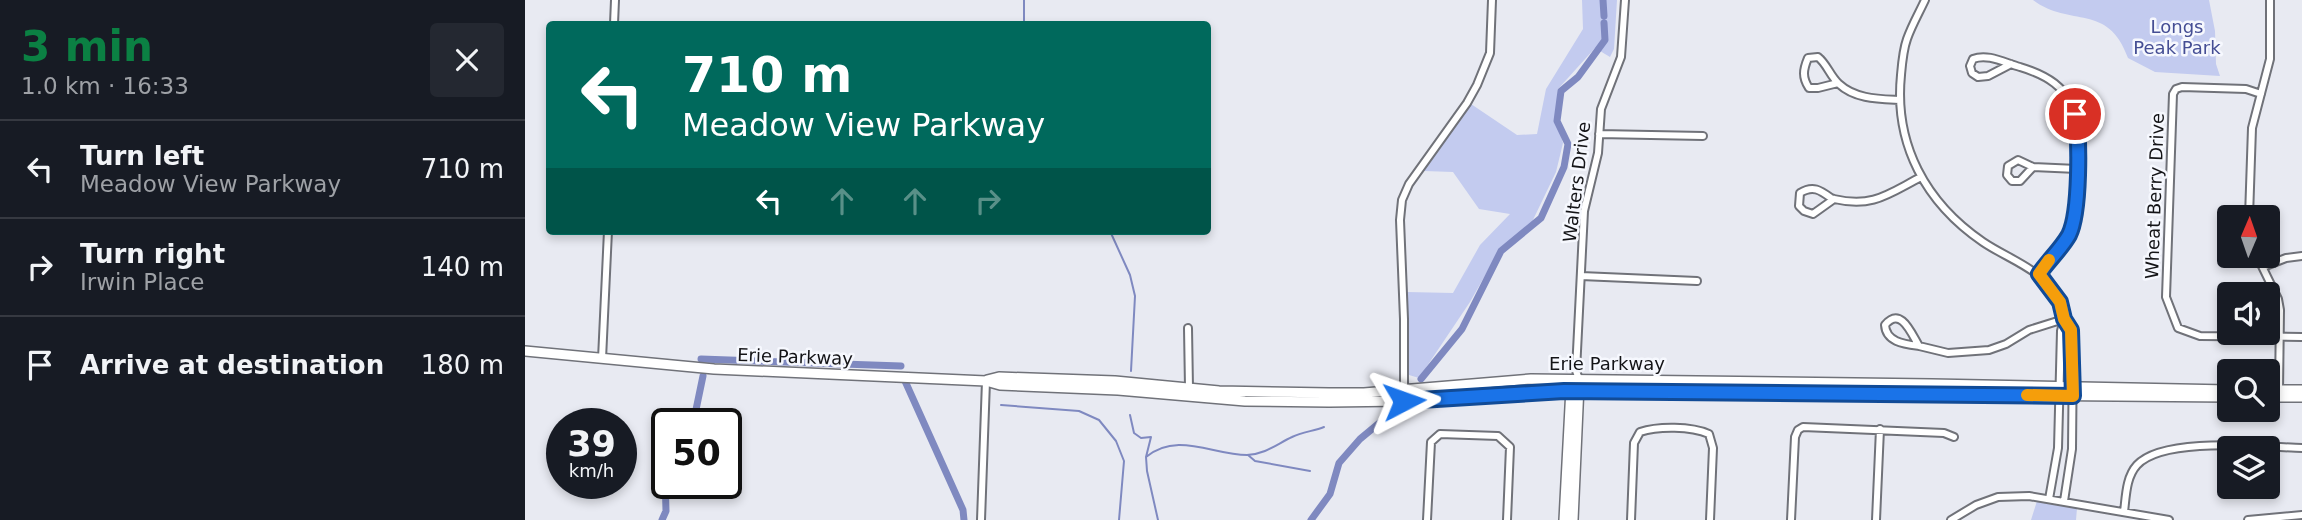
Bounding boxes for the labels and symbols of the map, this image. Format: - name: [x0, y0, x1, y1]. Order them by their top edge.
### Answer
- park label: Longs Peak Park: [2133, 16, 2221, 58]
- pin: [2045, 84, 2105, 144]
- street label: Wheat Berry Drive: [2141, 112, 2168, 279]
- street label: Walters Drive: [1559, 120, 1594, 243]
- north arrow: [2217, 205, 2280, 268]
- street label: Erie Parkway: [737, 344, 854, 369]
- street label: Erie Parkway: [1549, 353, 1665, 374]
- position arrow: [1367, 364, 1441, 438]
- speed limit sign: 50: [651, 408, 742, 499]

